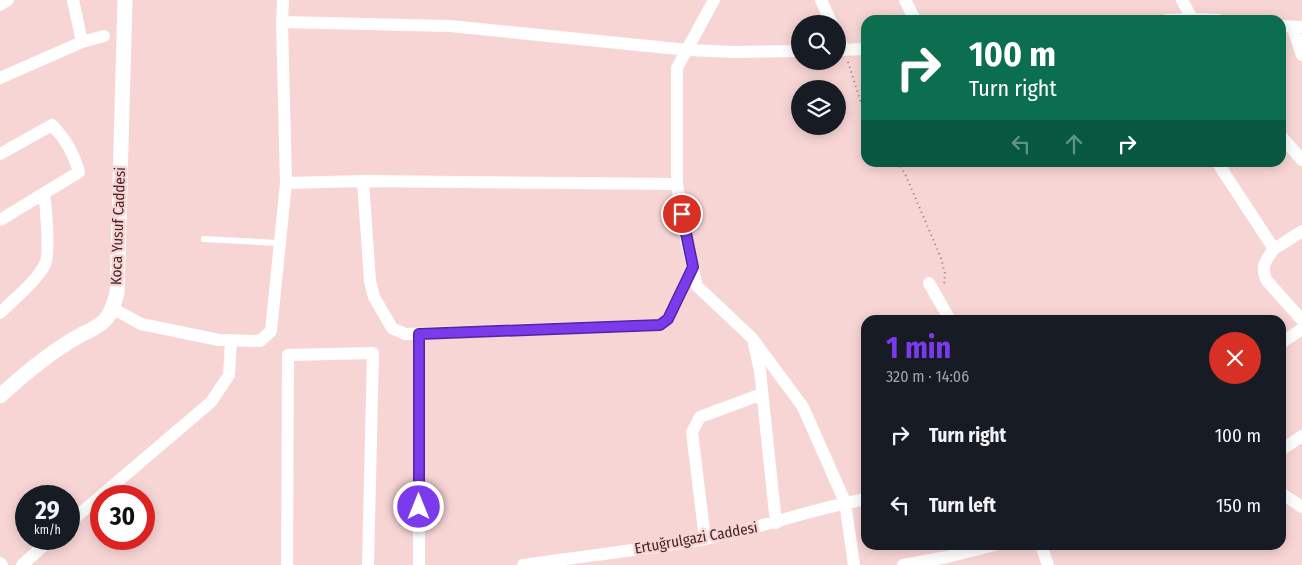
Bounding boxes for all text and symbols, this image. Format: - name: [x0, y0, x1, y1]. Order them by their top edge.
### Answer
- map controls: [791, 15, 846, 135]
- button: search: [791, 15, 846, 70]
- text: 100 m: [969, 33, 1056, 75]
- icon: right: [886, 35, 951, 100]
- text: Turn right: [969, 75, 1057, 102]
- button: layers: [791, 80, 846, 135]
- icon: left: [1007, 130, 1035, 158]
- icon: ahead: [1060, 130, 1088, 158]
- icon: right: [1113, 130, 1141, 158]
- street label: Koca Yusuf Caddesi: [107, 167, 129, 285]
- pin: [661, 193, 703, 235]
- icon: arrive: [668, 200, 696, 228]
- text: 1 min: [886, 330, 951, 366]
- button: close: [1209, 332, 1261, 384]
- text: 320 m · 14:06: [886, 367, 969, 386]
- icon: right: [886, 421, 914, 449]
- text: Turn right: [929, 424, 1006, 447]
- text: 100 m: [1215, 424, 1261, 447]
- position arrow: [392, 480, 444, 532]
- speed limit sign: 30: [90, 485, 155, 550]
- icon: left: [886, 491, 914, 519]
- text: Turn left: [929, 494, 996, 517]
- text: 150 m: [1216, 494, 1261, 517]
- text: 29: [35, 496, 60, 526]
- street label: Ertuğrulgazi Caddesi: [633, 518, 759, 558]
- text: km/h: [34, 523, 61, 537]

